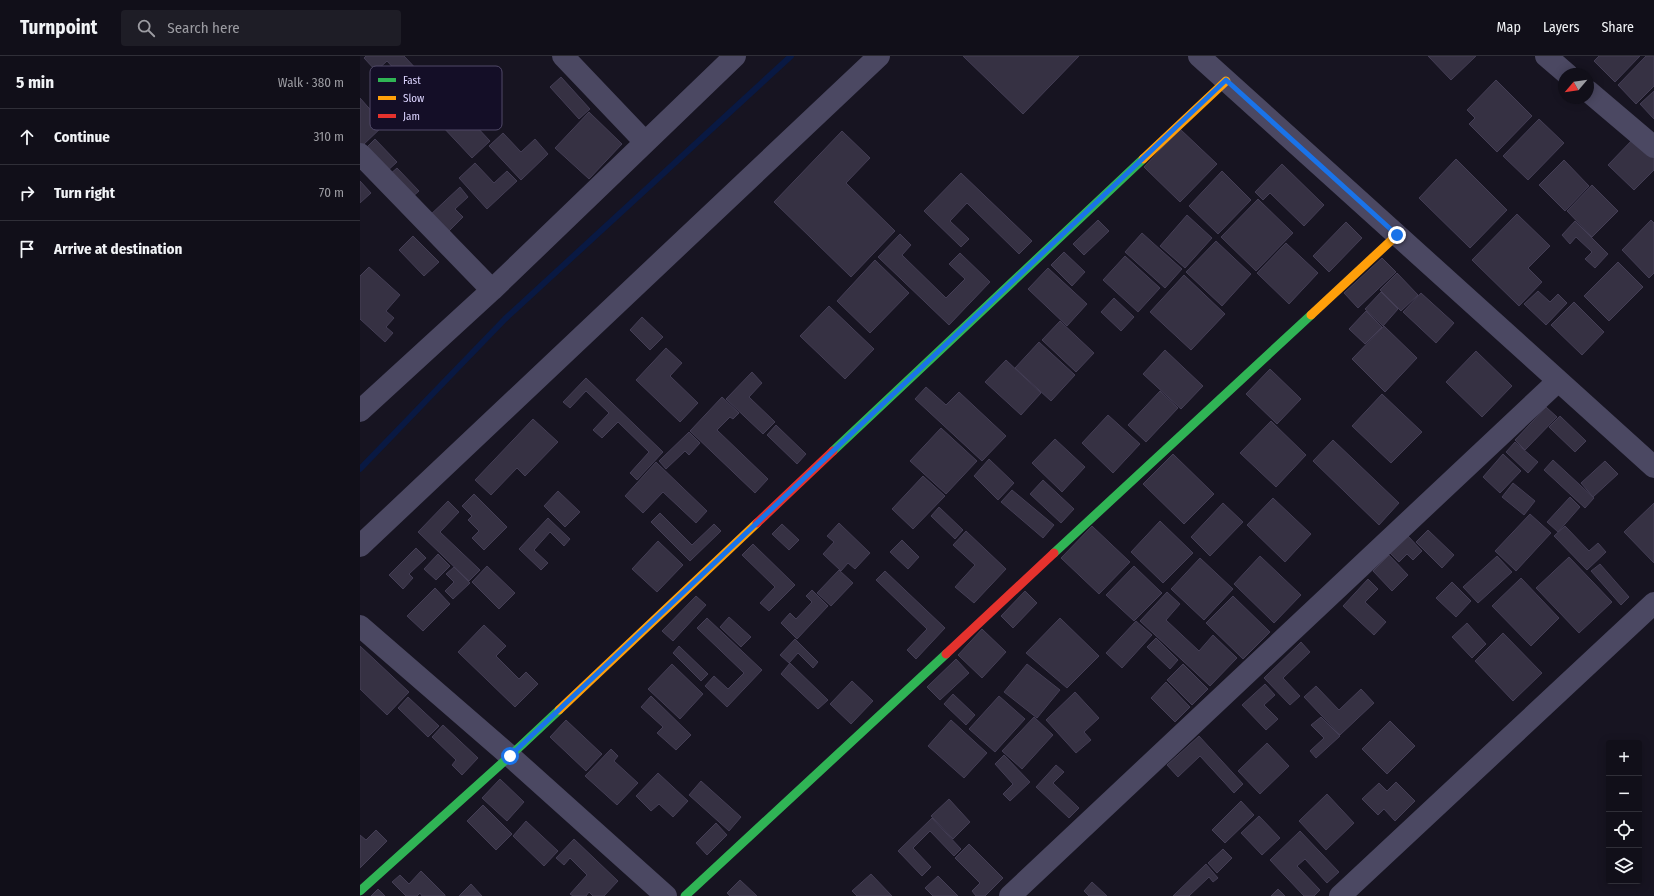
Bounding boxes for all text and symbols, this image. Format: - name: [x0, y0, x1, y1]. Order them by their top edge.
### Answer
- search box: [121, 10, 401, 46]
- text: Turnpoint: [20, 16, 97, 39]
- icon: search: [135, 17, 157, 39]
- text: Search here: [167, 19, 240, 37]
- text: Map: [1497, 19, 1521, 36]
- text: Layers: [1543, 19, 1579, 36]
- text: Share: [1601, 19, 1634, 36]
- legend: [370, 66, 502, 130]
- north arrow: [1558, 68, 1594, 104]
- text: 5 min: [16, 72, 54, 93]
- text: Fast: [403, 74, 421, 87]
- text: Walk · 380 m: [278, 75, 344, 90]
- text: Slow: [403, 92, 424, 105]
- text: Jam: [403, 110, 420, 123]
- icon: ahead: [16, 126, 38, 148]
- text: Continue: [54, 128, 110, 146]
- text: 310 m: [314, 129, 344, 144]
- icon: right: [16, 182, 38, 204]
- text: Turn right: [54, 184, 115, 202]
- text: 70 m: [319, 185, 344, 200]
- route end: [1388, 226, 1406, 244]
- icon: arrive: [16, 238, 38, 260]
- text: Arrive at destination: [54, 240, 182, 258]
- map controls: [1606, 740, 1642, 884]
- button: +: [1606, 740, 1642, 776]
- route start: [501, 747, 519, 765]
- button: −: [1606, 776, 1642, 812]
- button: locate: [1606, 812, 1642, 848]
- button: layers: [1606, 848, 1642, 884]

